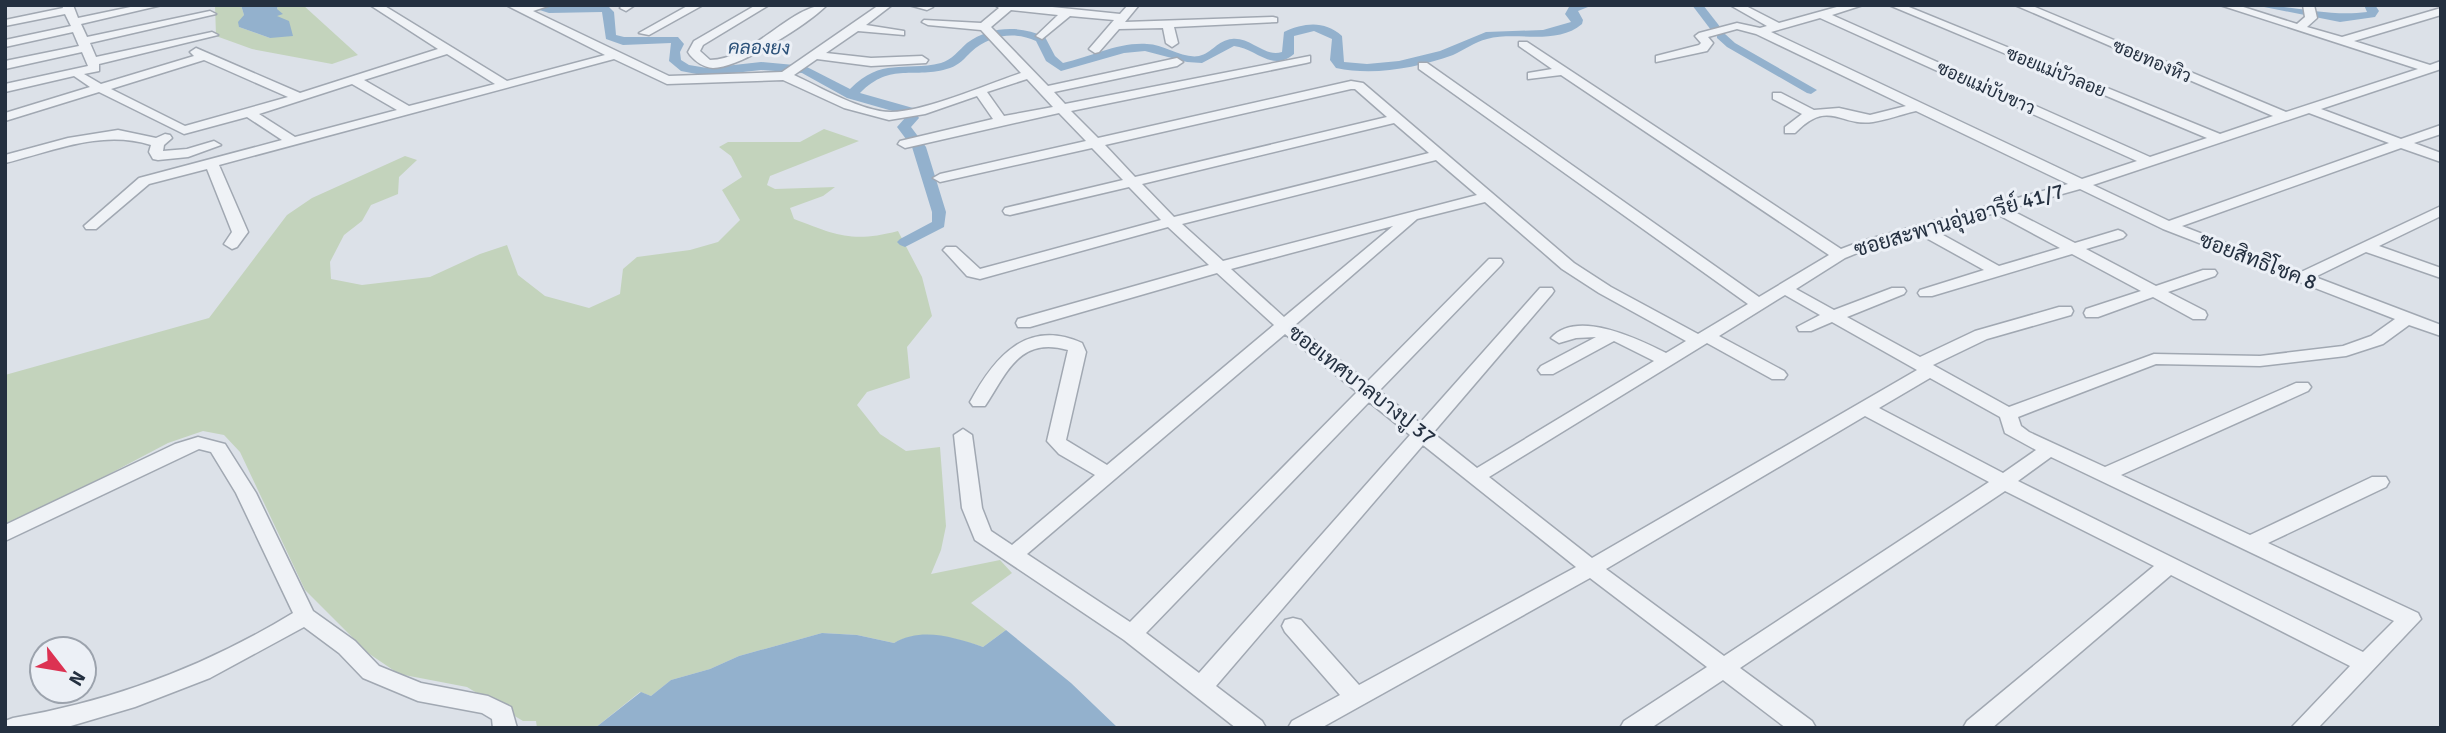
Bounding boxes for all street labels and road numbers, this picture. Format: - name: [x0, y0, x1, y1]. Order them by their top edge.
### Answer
- street label: ซอยทองหิว: [2109, 35, 2195, 87]
- street label: ซอยแม่บัวลอย: [2003, 41, 2109, 102]
- street label: ซอยแม่บับขาว: [1933, 56, 2039, 119]
- street label: ซอยสะพานอุ่นอารีย์ 41/7: [1851, 177, 2067, 263]
- street label: ซอยสิทธิโชค 8: [2195, 227, 2321, 295]
- street label: ซอยเทศบาลบางปู 37: [1282, 319, 1441, 452]

